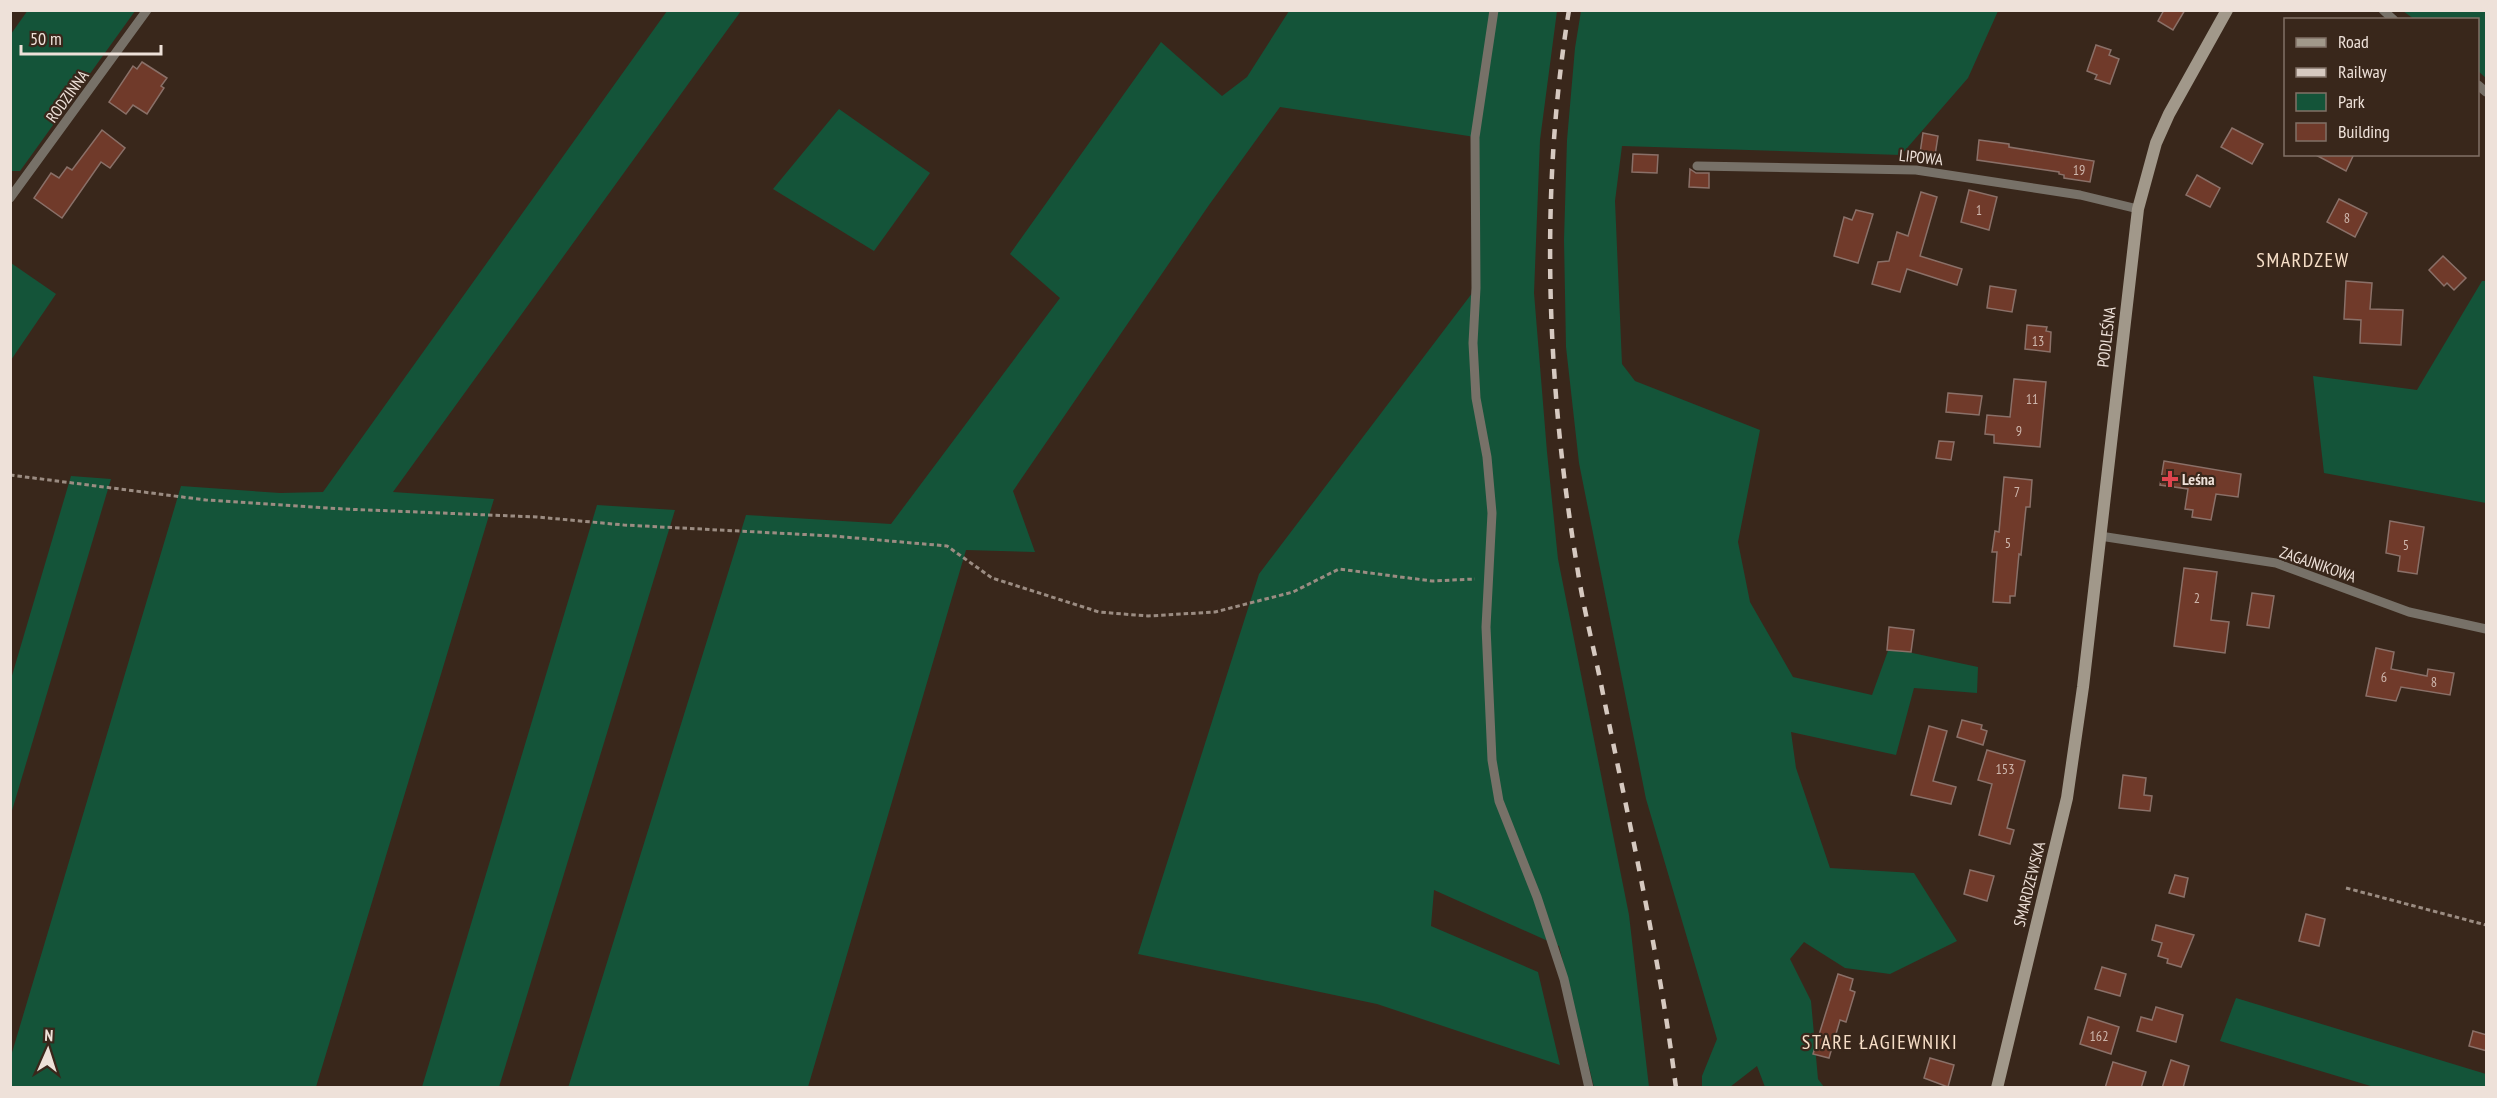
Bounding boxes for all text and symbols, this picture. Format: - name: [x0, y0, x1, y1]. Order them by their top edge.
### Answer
- scale bar: [21, 18, 160, 56]
- legend: [2284, 18, 2479, 156]
- text: 50 m: [30, 27, 62, 50]
- text: Road: [2338, 30, 2369, 53]
- text: Railway: [2338, 60, 2387, 83]
- street label: RODZINNA: [41, 66, 93, 126]
- text: Park: [2338, 90, 2365, 113]
- text: Building: [2338, 120, 2390, 143]
- street label: LIPOWA: [1898, 145, 1944, 169]
- house number: 19: [2073, 161, 2085, 179]
- house number: 1: [1976, 201, 1982, 219]
- house number: 8: [2344, 209, 2350, 227]
- district label: SMARDZEW: [2256, 247, 2350, 273]
- street label: PODLEŚNA: [2092, 305, 2120, 368]
- house number: 13: [2032, 332, 2044, 350]
- house number: 11: [2026, 390, 2038, 408]
- house number: 9: [2016, 422, 2022, 440]
- place label: Leśna: [2182, 469, 2215, 489]
- marker: Leśna: [2163, 472, 2177, 486]
- house number: 7: [2014, 483, 2020, 501]
- house number: 5: [2005, 534, 2011, 552]
- house number: 5: [2403, 536, 2409, 554]
- street label: ZAGAJNIKOWA: [2277, 542, 2359, 587]
- house number: 2: [2194, 589, 2200, 607]
- house number: 6: [2381, 668, 2387, 686]
- house number: 8: [2431, 673, 2437, 691]
- house number: 153: [1996, 760, 2014, 778]
- street label: SMARDZEWSKA: [2009, 839, 2049, 929]
- north arrow: [18, 1020, 78, 1080]
- text: N: [44, 1025, 54, 1045]
- house number: 162: [2090, 1027, 2108, 1045]
- district label: STARE ŁAGIEWNIKI: [1802, 1029, 1958, 1055]

